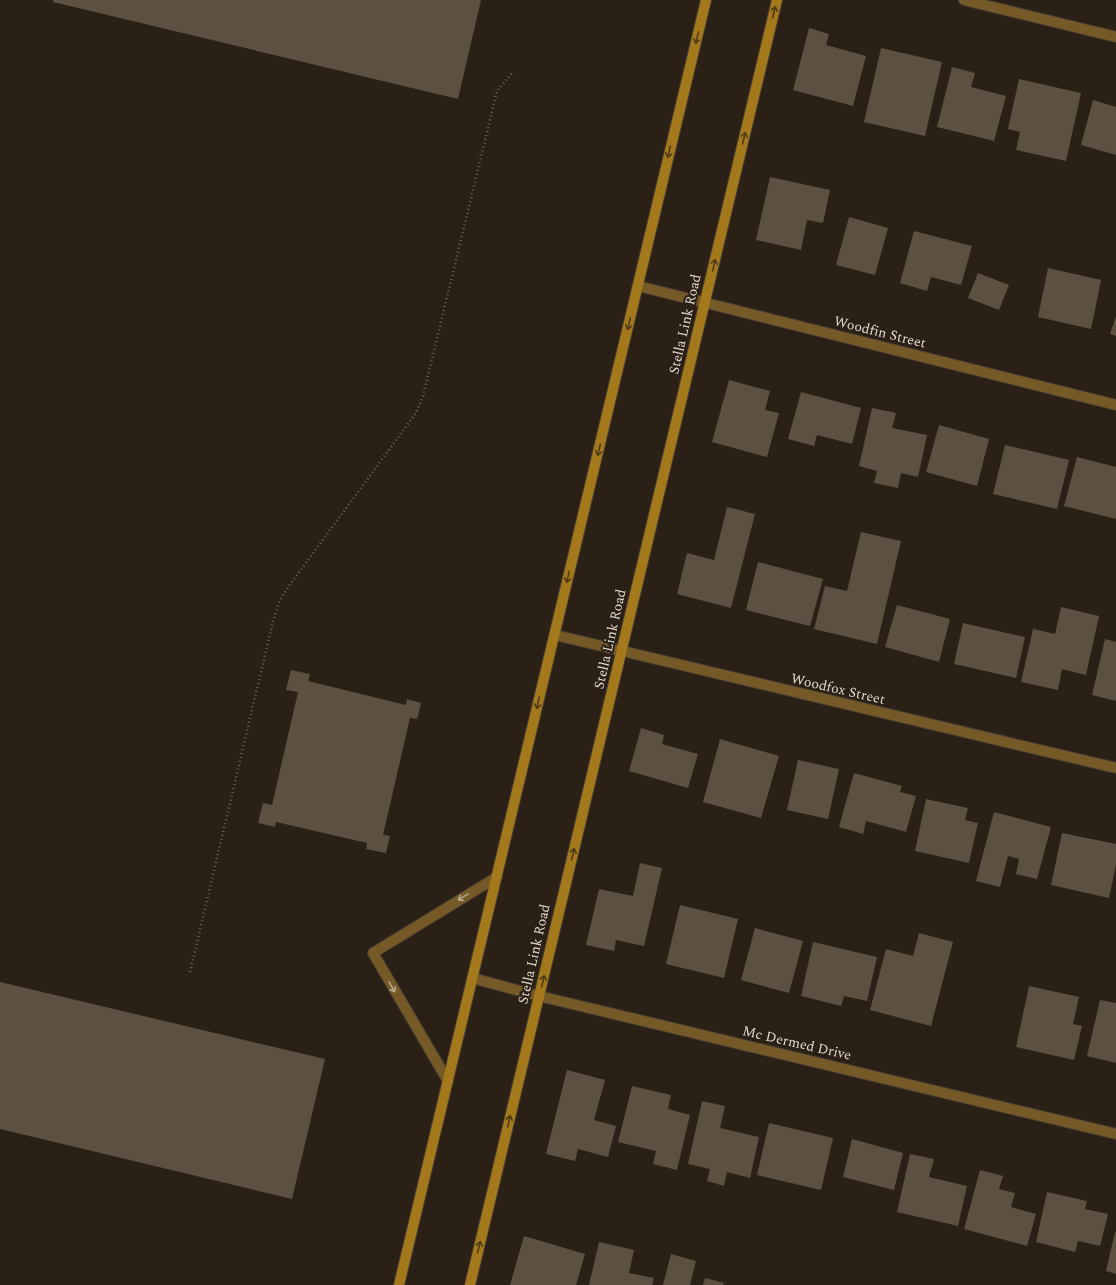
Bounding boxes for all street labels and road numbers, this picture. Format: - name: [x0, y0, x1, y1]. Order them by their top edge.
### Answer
- street label: Stella Link Road: [663, 272, 707, 376]
- street label: Woodfin Street: [832, 310, 928, 354]
- street label: Stella Link Road: [588, 587, 632, 691]
- street label: Woodfox Street: [789, 668, 887, 710]
- street label: Stella Link Road: [512, 902, 556, 1006]
- street label: Mc Dermed Drive: [740, 1020, 854, 1066]

